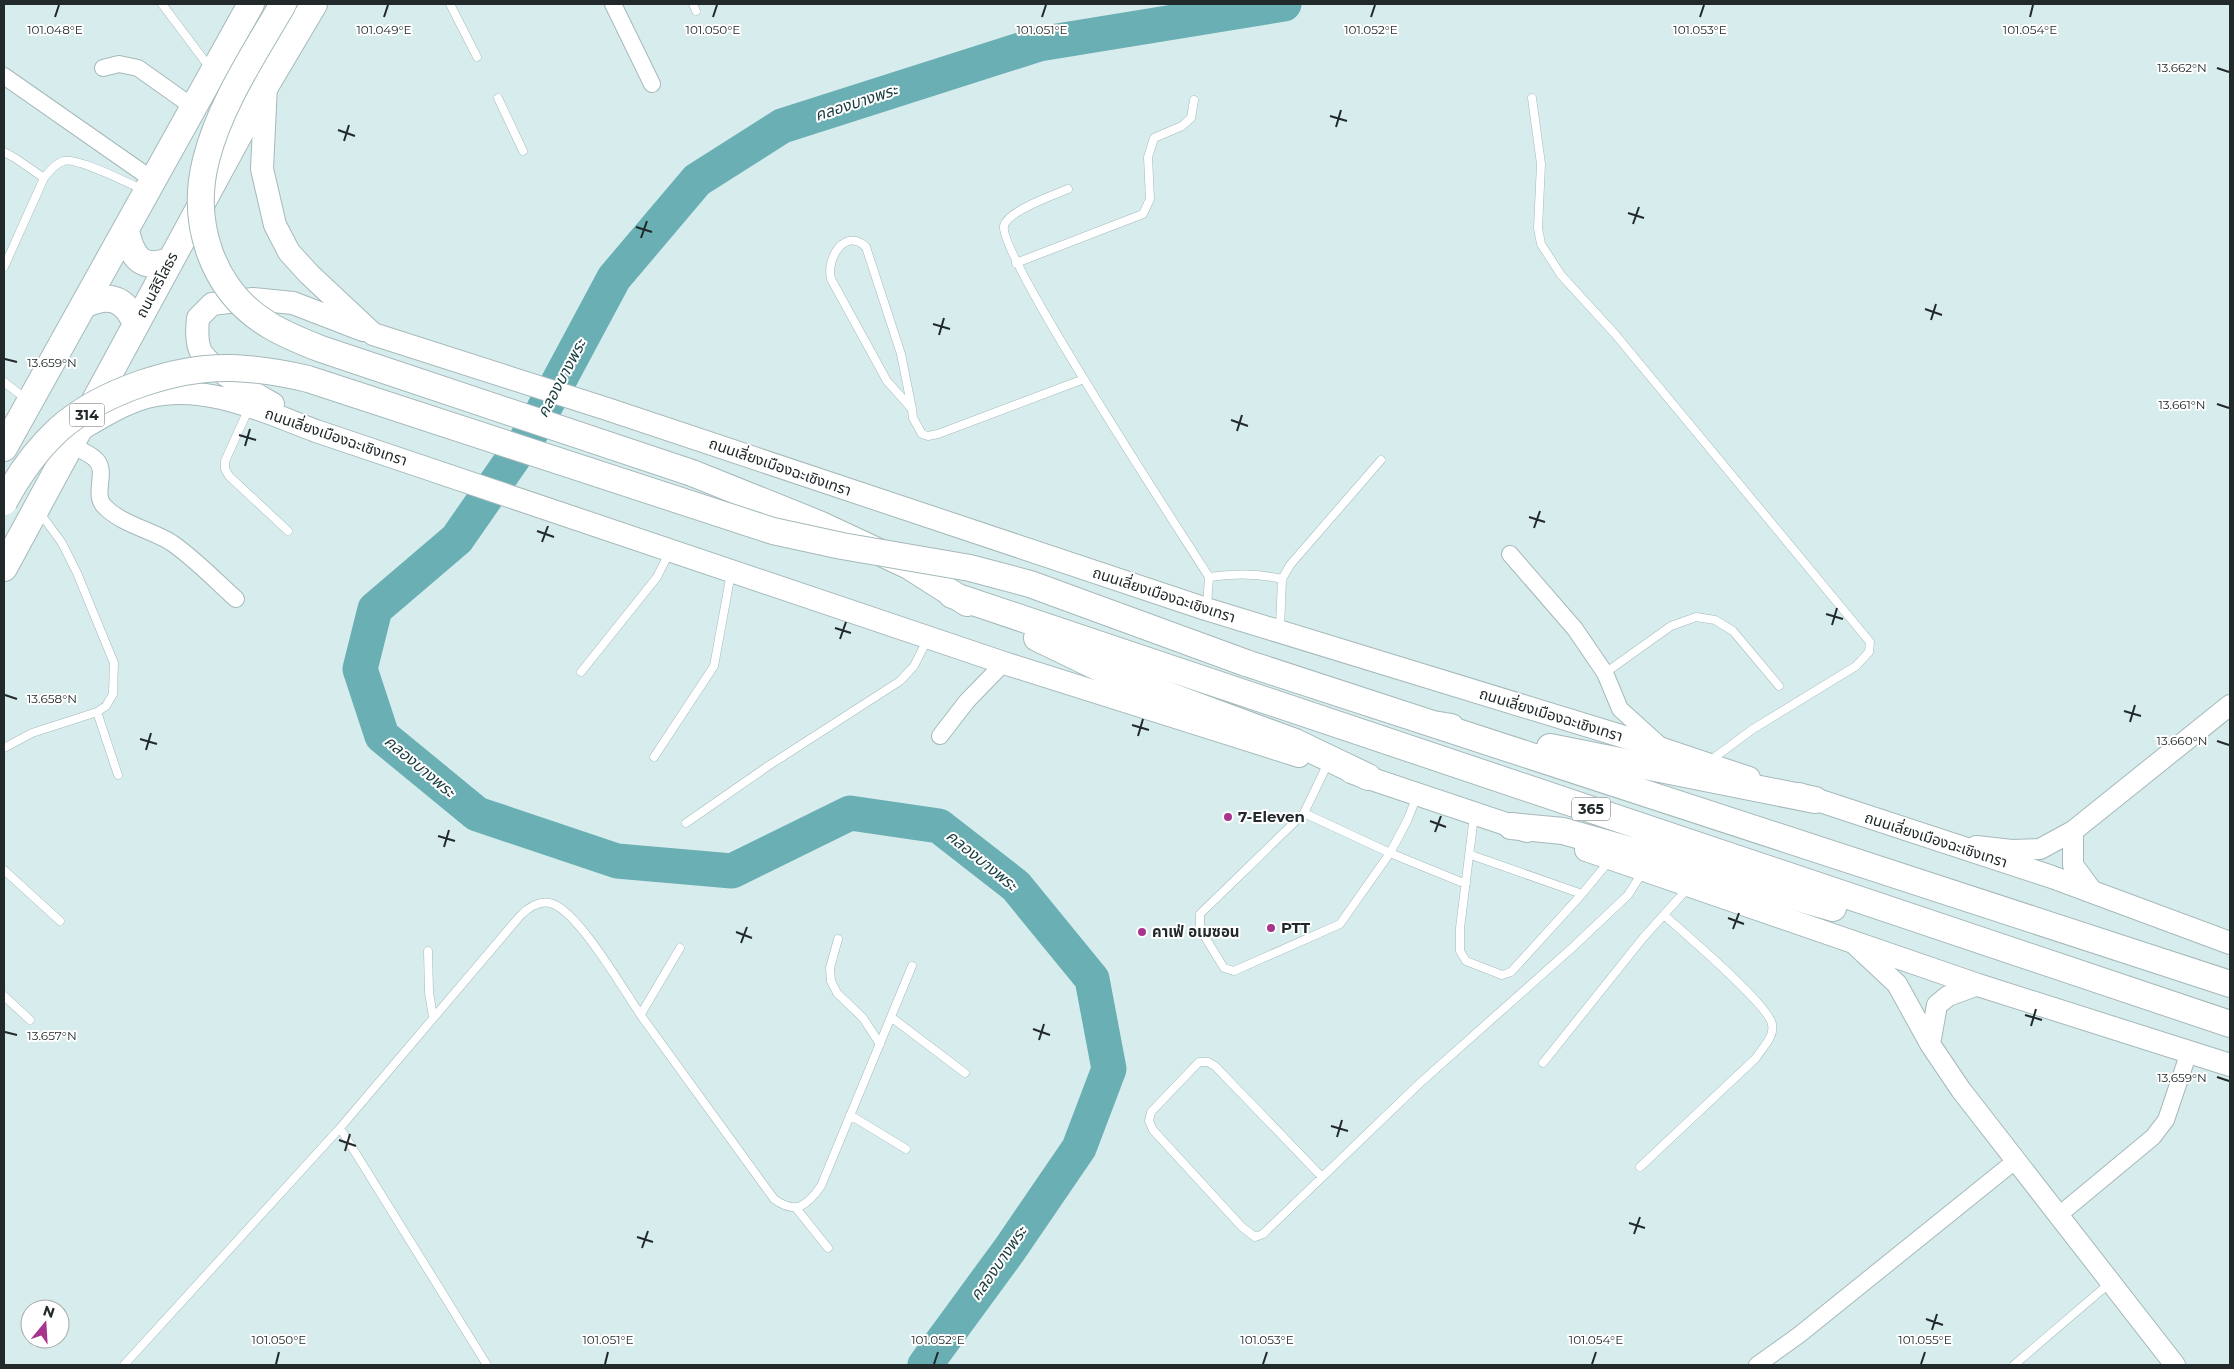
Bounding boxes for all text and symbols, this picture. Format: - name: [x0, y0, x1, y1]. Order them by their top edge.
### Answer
- text: 101.048°E: [27, 22, 83, 37]
- text: 101.049°E: [356, 22, 412, 37]
- text: 101.050°E: [686, 22, 740, 37]
- text: 101.051°E: [1016, 22, 1068, 37]
- text: 101.052°E: [1344, 22, 1398, 37]
- text: 101.053°E: [1673, 22, 1727, 37]
- text: 101.054°E: [2003, 22, 2057, 37]
- text: 13.662°N: [2157, 60, 2207, 75]
- water label: คลองบางพระ: [812, 80, 901, 125]
- street label: ถนนสิริโสธร: [131, 249, 182, 321]
- water label: คลองบางพระ: [533, 334, 591, 421]
- text: 13.659°N: [27, 355, 77, 370]
- text: 13.661°N: [2158, 397, 2206, 412]
- street label: ถนนเลี่ยงเมืองฉะเชิงเทรา: [263, 402, 410, 470]
- road number: 314: [70, 404, 104, 426]
- street label: ถนนเลี่ยงเมืองฉะเชิงเทรา: [707, 432, 854, 500]
- street label: ถนนเลี่ยงเมืองฉะเชิงเทรา: [1090, 561, 1238, 627]
- street label: ถนนเลี่ยงเมืองฉะเชิงเทรา: [1477, 683, 1626, 745]
- text: 13.658°N: [27, 691, 77, 706]
- water label: คลองบางพระ: [381, 732, 460, 802]
- text: 13.660°N: [2157, 733, 2207, 748]
- road number: 365: [1572, 798, 1610, 821]
- street label: ถนนเลี่ยงเมืองฉะเชิงเทรา: [1862, 806, 2010, 872]
- place label: 7-Eleven: [1238, 807, 1305, 826]
- marker: 7-Eleven: [1222, 811, 1234, 823]
- water label: คลองบางพระ: [942, 826, 1022, 896]
- place label: PTT: [1281, 918, 1311, 937]
- place label: คาเฟ่ อเมซอน: [1152, 922, 1239, 941]
- marker: PTT: [1265, 922, 1277, 934]
- marker: คาเฟ่ อเมซอน: [1136, 926, 1148, 938]
- text: 13.657°N: [27, 1028, 77, 1043]
- text: 13.659°N: [2157, 1070, 2207, 1085]
- water label: คลองบางพระ: [966, 1221, 1032, 1304]
- north arrow: [20, 1299, 70, 1349]
- text: N: [41, 1301, 57, 1322]
- text: 101.050°E: [252, 1332, 306, 1347]
- text: 101.051°E: [582, 1332, 634, 1347]
- text: 101.052°E: [911, 1332, 965, 1347]
- text: 101.053°E: [1240, 1332, 1294, 1347]
- text: 101.054°E: [1569, 1332, 1623, 1347]
- text: 101.055°E: [1898, 1332, 1952, 1347]

